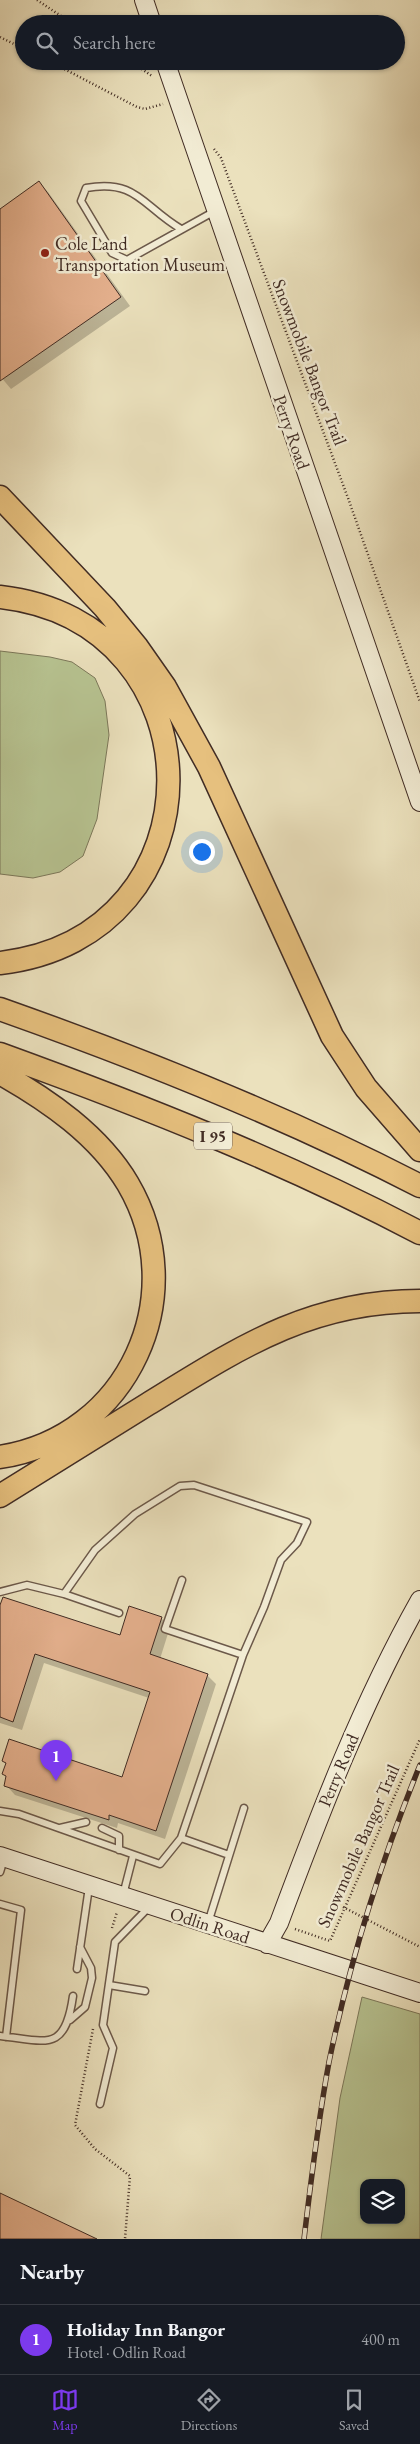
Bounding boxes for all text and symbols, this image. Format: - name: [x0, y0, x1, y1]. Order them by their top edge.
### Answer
- search box: [15, 15, 405, 70]
- icon: search: [33, 29, 61, 57]
- text: Search here: [73, 30, 155, 55]
- place label: Cole Land Transportation Museum: [55, 232, 225, 276]
- marker: Cole Land Transportation Museum: [39, 247, 51, 259]
- street label: Snowmobile Bangor Trail: [268, 276, 352, 448]
- street label: Perry Road: [269, 392, 316, 473]
- your location: [189, 839, 215, 865]
- road number: I 95: [194, 1122, 232, 1150]
- street label: Perry Road: [312, 1729, 364, 1810]
- pin: 1: [40, 1740, 72, 1781]
- street label: Snowmobile Bangor Trail: [312, 1761, 404, 1931]
- street label: Odlin Road: [167, 1901, 254, 1949]
- map controls: [360, 2179, 405, 2224]
- button: layers: [360, 2179, 405, 2224]
- text: Nearby: [20, 2258, 84, 2285]
- text: Holiday Inn Bangor: [67, 2317, 225, 2342]
- text: 1: [32, 2329, 40, 2350]
- text: 400 m: [361, 2329, 400, 2350]
- text: Hotel · Odlin Road: [67, 2342, 186, 2363]
- tab: Map: [51, 2386, 79, 2434]
- tab: Directions: [181, 2386, 237, 2434]
- tab: Saved: [339, 2386, 369, 2434]

